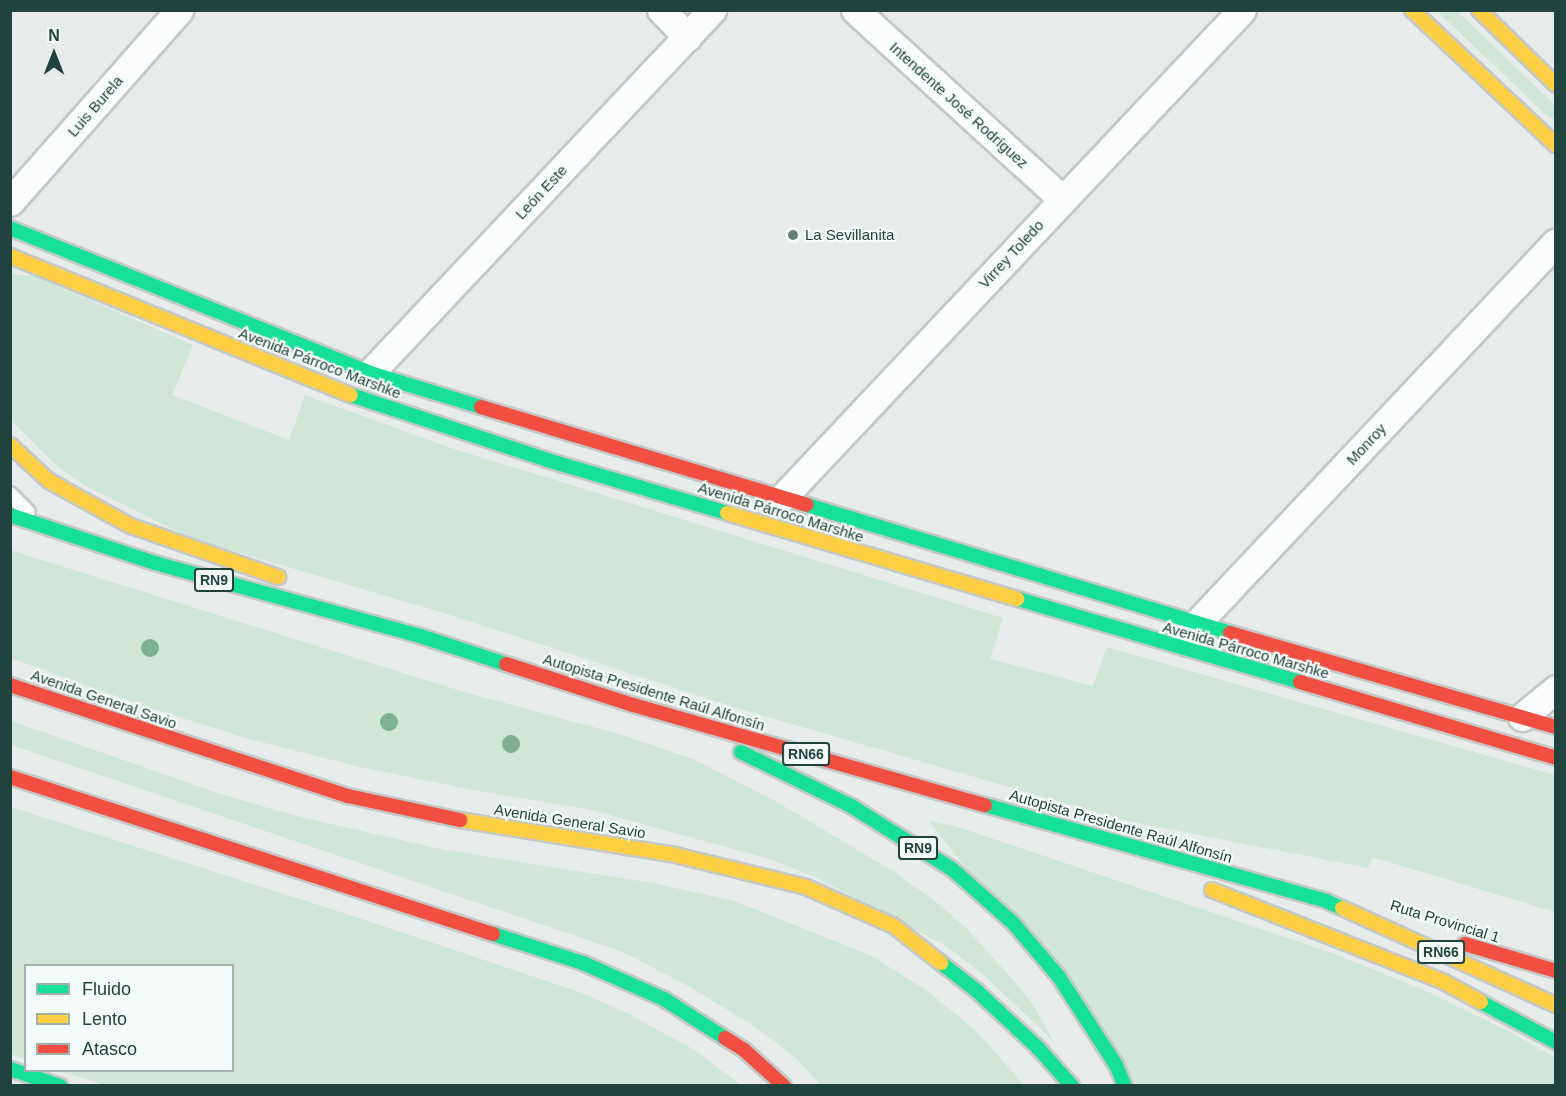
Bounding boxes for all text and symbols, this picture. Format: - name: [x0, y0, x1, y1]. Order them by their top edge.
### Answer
- north arrow: [24, 24, 84, 84]
- text: N: [48, 27, 60, 44]
- street label: Intendente José Rodríguez: [886, 38, 1032, 172]
- street label: Luis Burela: [64, 72, 126, 140]
- street label: León Este: [511, 161, 571, 223]
- street label: Virrey Toledo: [975, 216, 1047, 292]
- place label: La Sevillanita: [805, 226, 894, 244]
- marker: La Sevillanita: [786, 228, 800, 242]
- street label: Avenida Párroco Marshke: [236, 324, 404, 402]
- street label: Monroy: [1342, 420, 1390, 468]
- street label: Avenida Párroco Marshke: [696, 478, 866, 546]
- road number: RN9: [193, 569, 235, 591]
- street label: Avenida Párroco Marshke: [1161, 618, 1331, 682]
- street label: Autopista Presidente Raúl Alfonsín: [541, 650, 767, 734]
- street label: Avenida General Savio: [29, 666, 179, 732]
- road number: RN66: [782, 743, 830, 765]
- street label: Autopista Presidente Raúl Alfonsín: [1007, 785, 1235, 867]
- street label: Avenida General Savio: [493, 800, 647, 842]
- road number: RN9: [897, 837, 939, 859]
- street label: Ruta Provincial 1: [1388, 896, 1502, 946]
- road number: RN66: [1417, 941, 1465, 963]
- legend: [24, 964, 234, 1072]
- text: Fluido: [82, 979, 131, 999]
- text: Lento: [82, 1009, 127, 1029]
- text: Atasco: [82, 1039, 137, 1059]

